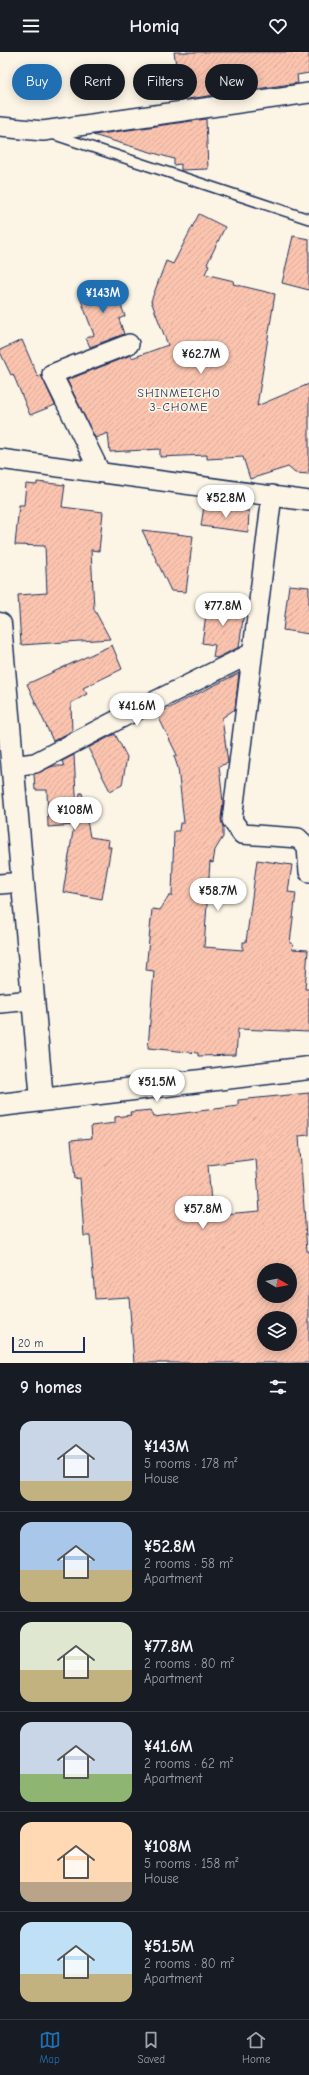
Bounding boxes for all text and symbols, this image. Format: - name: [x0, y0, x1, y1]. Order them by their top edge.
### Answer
- icon: menu: [20, 15, 42, 37]
- icon: heart: [267, 15, 289, 37]
- text: Homiq: [129, 16, 180, 37]
- chip: Buy: [12, 64, 62, 100]
- chip: Rent: [70, 64, 125, 100]
- chip: Filters: [133, 64, 197, 100]
- chip: New: [205, 64, 258, 100]
- pin: ¥143M: [75, 280, 131, 314]
- text: ¥143M: [86, 285, 120, 300]
- pin: ¥62.7M: [168, 341, 234, 375]
- text: ¥62.7M: [182, 346, 220, 361]
- district label: SHINMEICHO 3-CHOME: [137, 386, 221, 414]
- pin: ¥52.8M: [193, 485, 259, 519]
- text: ¥52.8M: [206, 490, 246, 505]
- pin: ¥77.8M: [190, 593, 256, 627]
- text: ¥77.8M: [204, 598, 242, 613]
- pin: ¥41.6M: [104, 693, 170, 727]
- text: ¥41.6M: [118, 698, 156, 713]
- pin: ¥108M: [47, 797, 103, 831]
- text: ¥108M: [57, 802, 93, 817]
- pin: ¥58.7M: [185, 878, 251, 912]
- text: ¥58.7M: [199, 883, 237, 898]
- pin: ¥51.5M: [124, 1069, 190, 1103]
- text: ¥51.5M: [138, 1074, 176, 1089]
- pin: ¥57.8M: [170, 1196, 236, 1230]
- text: ¥57.8M: [184, 1201, 222, 1216]
- north arrow: [257, 1263, 297, 1303]
- map controls: [257, 1263, 297, 1351]
- button: layers: [257, 1311, 297, 1351]
- scale bar: [12, 1335, 85, 1354]
- text: 20 m: [18, 1337, 43, 1350]
- icon: filters: [267, 1376, 289, 1398]
- text: 9 homes: [20, 1378, 82, 1397]
- icon: home: [52, 1437, 100, 1485]
- text: ¥143M: [144, 1437, 189, 1456]
- text: 5 rooms · 178 m²: [144, 1456, 237, 1471]
- text: House: [144, 1471, 179, 1486]
- text: ¥52.8M: [144, 1537, 195, 1556]
- icon: home: [52, 1538, 100, 1586]
- text: 2 rooms · 58 m²: [144, 1556, 233, 1571]
- text: Apartment: [144, 1571, 202, 1586]
- text: ¥77.8M: [144, 1637, 193, 1656]
- icon: home: [52, 1638, 100, 1686]
- text: 2 rooms · 80 m²: [144, 1656, 234, 1671]
- text: Apartment: [144, 1671, 202, 1686]
- text: ¥41.6M: [144, 1737, 193, 1756]
- icon: home: [52, 1738, 100, 1786]
- text: 2 rooms · 62 m²: [144, 1756, 233, 1771]
- text: Apartment: [144, 1771, 202, 1786]
- text: ¥108M: [144, 1837, 191, 1856]
- icon: home: [52, 1838, 100, 1886]
- text: 5 rooms · 158 m²: [144, 1856, 238, 1871]
- text: House: [144, 1871, 179, 1886]
- text: ¥51.5M: [144, 1937, 194, 1956]
- icon: home: [52, 1938, 100, 1986]
- text: 2 rooms · 80 m²: [144, 1956, 234, 1971]
- text: Apartment: [144, 1971, 202, 1986]
- tab: Map: [39, 2029, 61, 2066]
- tab: Saved: [138, 2029, 165, 2066]
- tab: Home: [242, 2029, 270, 2066]

